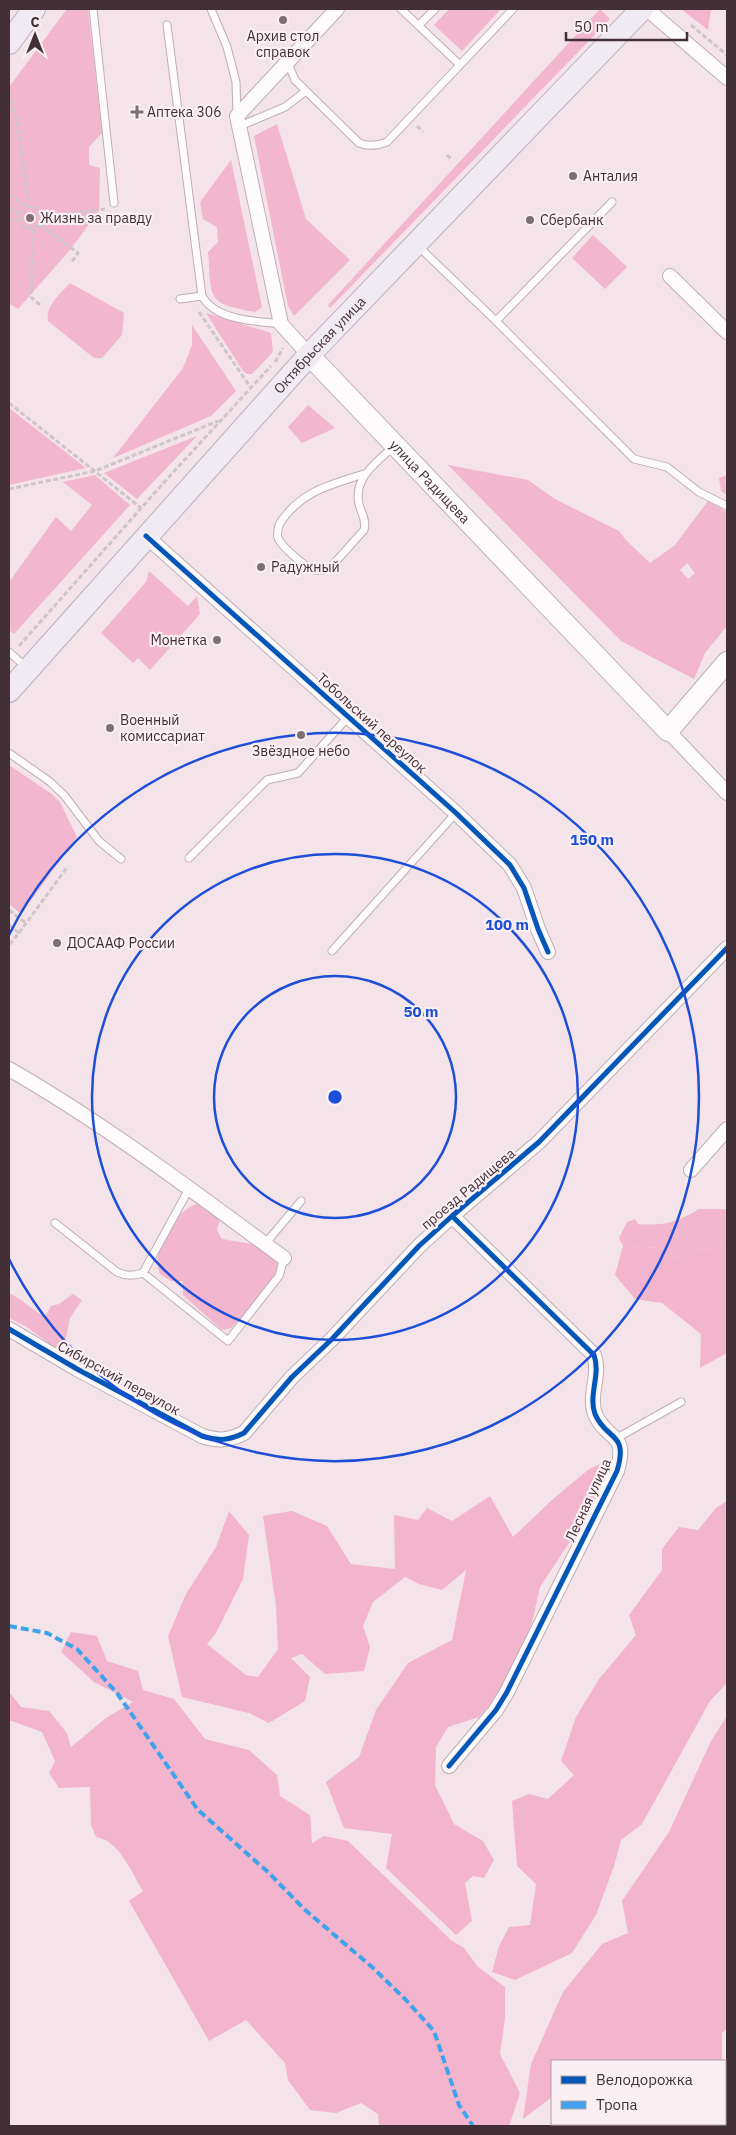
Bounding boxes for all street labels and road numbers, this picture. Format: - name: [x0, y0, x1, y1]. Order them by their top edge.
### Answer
- street label: Октябрьская улица: [270, 292, 370, 397]
- street label: улица Радищева: [386, 436, 474, 528]
- street label: Тобольский переулок: [313, 669, 431, 777]
- street label: проезд Радищева: [417, 1144, 519, 1234]
- street label: Сибирский переулок: [55, 1337, 184, 1419]
- street label: Лесная улица: [561, 1455, 615, 1544]

